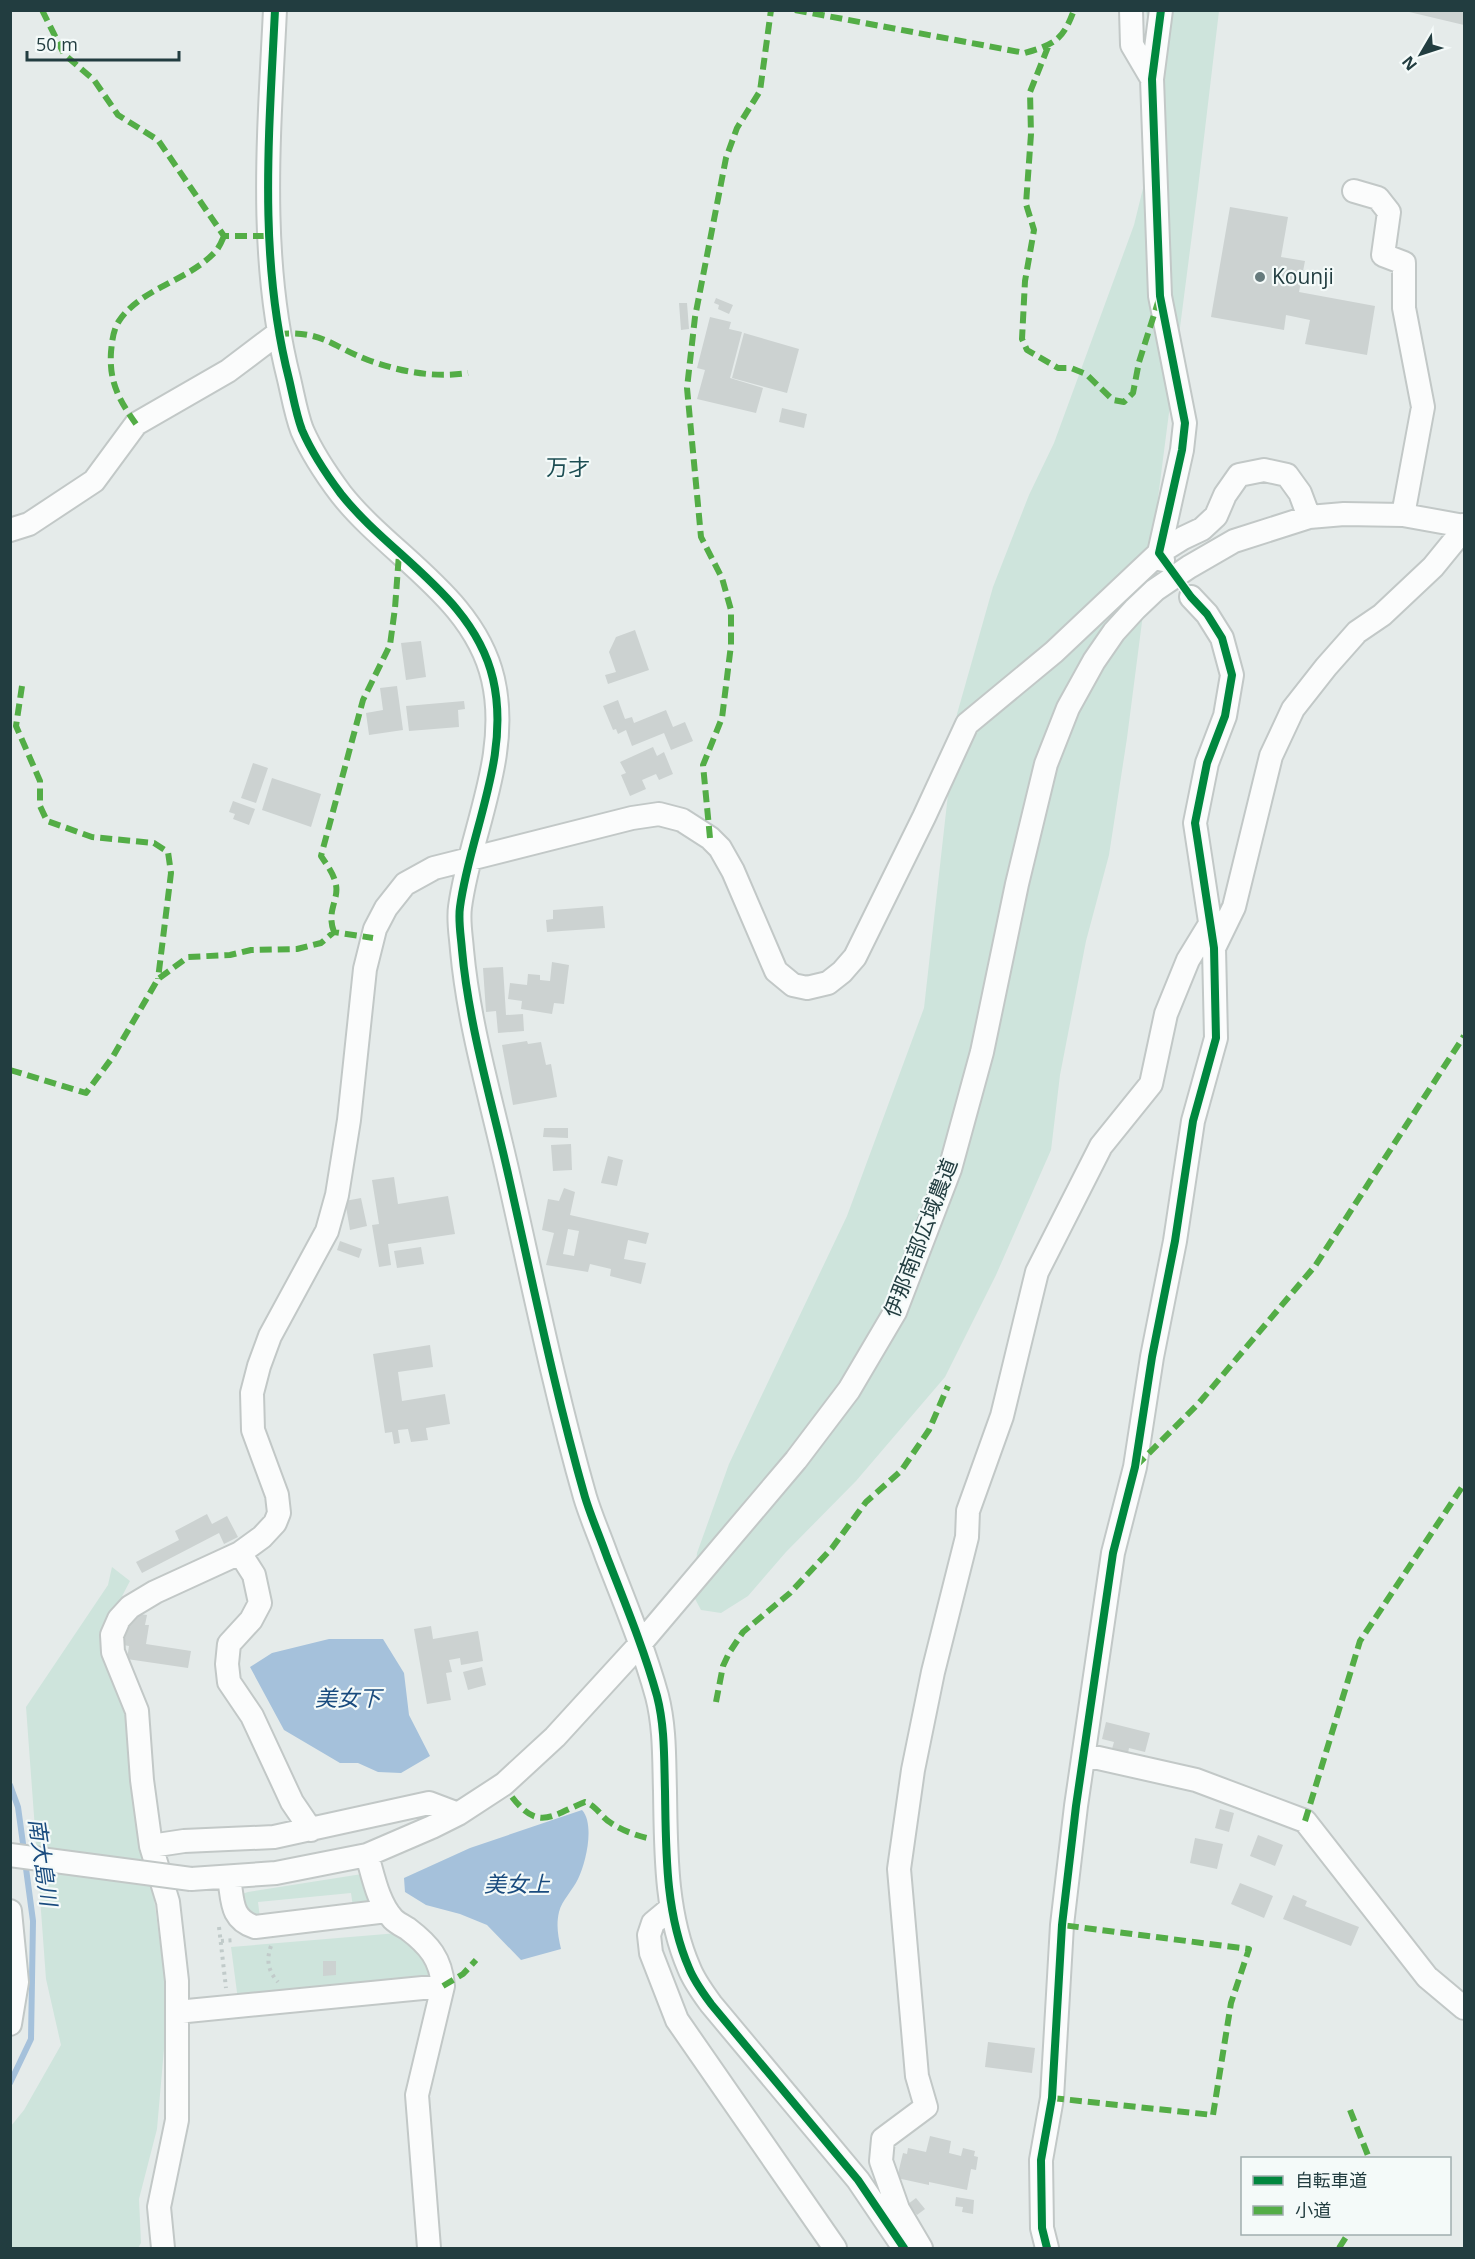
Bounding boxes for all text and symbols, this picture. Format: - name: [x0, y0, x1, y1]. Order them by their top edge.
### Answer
- scale bar: [27, 24, 178, 62]
- north arrow: [1391, 24, 1451, 84]
- text: 50 m: [36, 32, 78, 56]
- text: N: [1397, 51, 1422, 75]
- place label: Kounji: [1272, 262, 1334, 290]
- marker: Kounji: [1253, 270, 1267, 284]
- district label: 万才: [546, 451, 590, 481]
- street label: 伊那南部広域農道: [877, 1154, 963, 1321]
- water label: 美女下: [315, 1682, 385, 1712]
- water label: 南大島川: [23, 1816, 65, 1909]
- water label: 美女上: [484, 1868, 551, 1898]
- legend: [1241, 2157, 1451, 2235]
- text: 自転車道: [1295, 2168, 1367, 2192]
- text: 小道: [1295, 2198, 1331, 2222]

